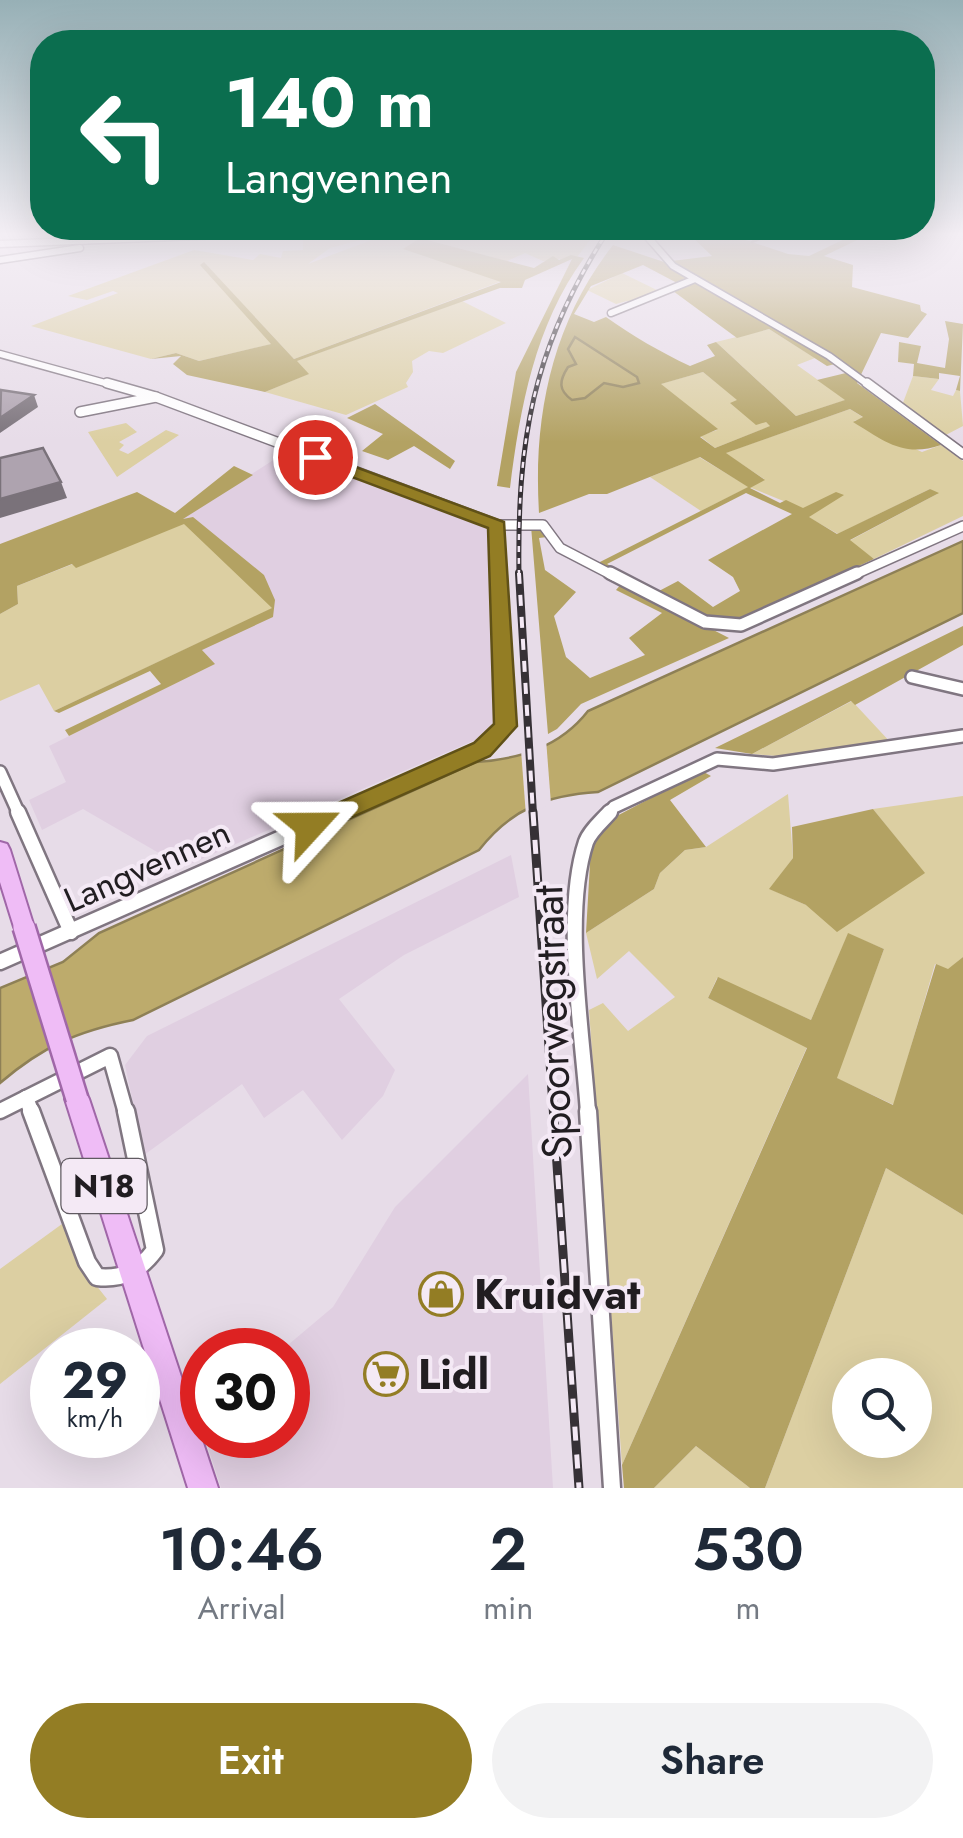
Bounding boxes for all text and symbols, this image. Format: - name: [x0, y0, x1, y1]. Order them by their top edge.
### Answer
- text: 140 m: [225, 52, 434, 153]
- icon: left: [60, 70, 190, 200]
- text: Langvennen: [225, 145, 453, 210]
- pin: [273, 415, 358, 500]
- icon: arrive: [288, 430, 343, 485]
- position arrow: [258, 774, 362, 878]
- street label: Langvennen: [56, 807, 238, 925]
- street label: Spoorwegstraat: [517, 884, 588, 1160]
- road number: N18: [62, 1159, 146, 1213]
- place label: Kruidvat: [474, 1264, 641, 1325]
- shop icon: Kruidvat: [418, 1271, 464, 1317]
- speed limit sign: 30: [180, 1328, 310, 1458]
- text: 29: [62, 1344, 128, 1417]
- place label: Lidl: [418, 1344, 489, 1405]
- supermarket icon: Lidl: [363, 1351, 409, 1397]
- map controls: [832, 1358, 932, 1458]
- button: search: [832, 1358, 932, 1458]
- text: km/h: [67, 1400, 123, 1436]
- text: 10:46: [159, 1506, 324, 1593]
- text: 2: [489, 1506, 527, 1593]
- text: 530: [692, 1506, 804, 1593]
- text: Arrival: [197, 1585, 286, 1631]
- text: min: [483, 1585, 533, 1631]
- text: m: [736, 1585, 761, 1631]
- button: Exit: [30, 1703, 472, 1818]
- button: Share: [492, 1703, 933, 1818]

